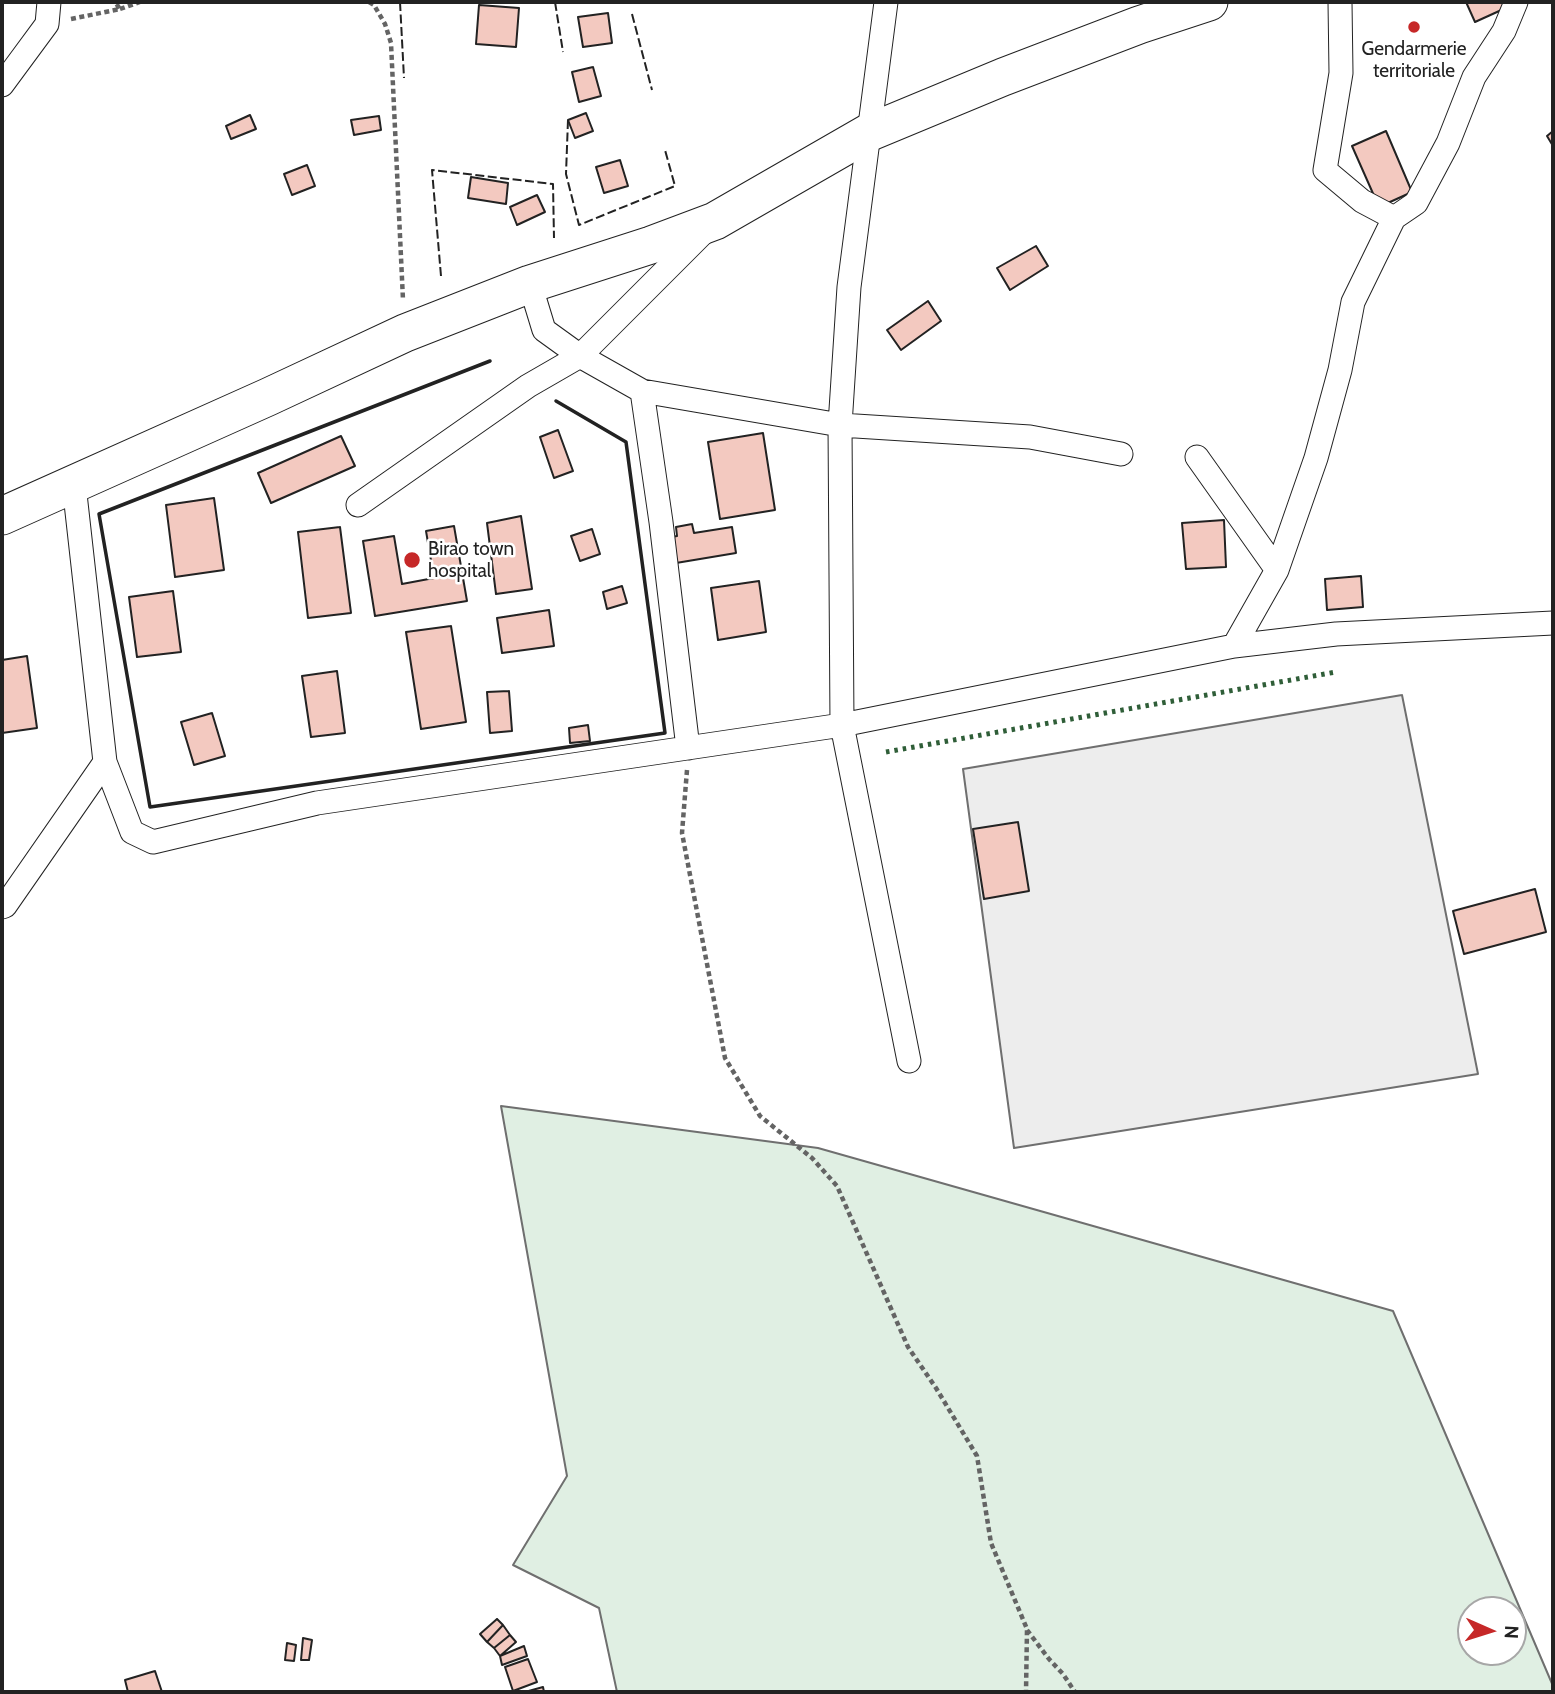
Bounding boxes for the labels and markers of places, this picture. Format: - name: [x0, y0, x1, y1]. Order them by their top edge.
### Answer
- marker: Gendarmerie territoriale: [1406, 19, 1422, 35]
- place label: Gendarmerie territoriale: [1362, 38, 1466, 82]
- place label: Birao town hospital: [428, 538, 514, 582]
- marker: Birao town hospital: [402, 550, 422, 570]

